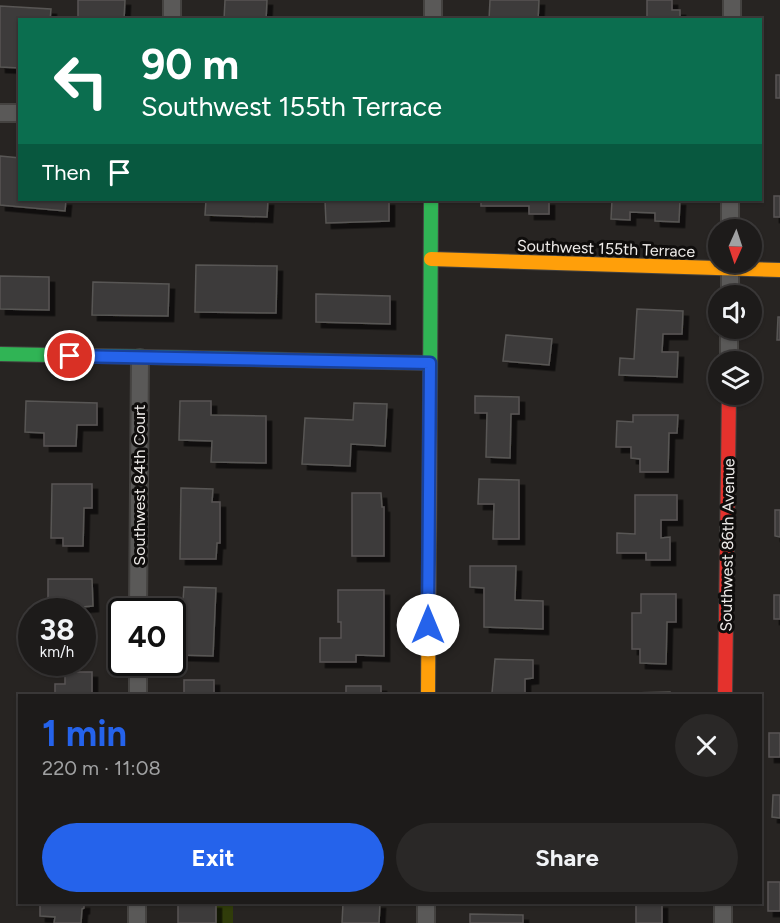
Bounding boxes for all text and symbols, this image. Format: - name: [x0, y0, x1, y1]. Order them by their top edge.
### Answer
- text: 90 m: [141, 39, 239, 90]
- icon: left: [42, 42, 120, 120]
- text: Southwest 155th Terrace: [141, 90, 442, 123]
- icon: arrive: [103, 156, 136, 189]
- text: Then: [42, 159, 91, 186]
- north arrow: [708, 219, 762, 273]
- map controls: [708, 219, 762, 405]
- street label: Southwest 155th Terrace: [517, 236, 696, 261]
- button: sound: [708, 285, 762, 339]
- pin: [44, 330, 95, 381]
- icon: arrive: [53, 339, 86, 372]
- button: layers: [708, 351, 762, 405]
- street label: Southwest 84th Court: [130, 404, 149, 566]
- street label: Southwest 86th Avenue: [716, 458, 739, 632]
- position arrow: [396, 593, 460, 657]
- speed limit sign: 40: [108, 598, 186, 676]
- text: 38: [39, 611, 75, 648]
- text: km/h: [40, 643, 74, 661]
- text: 1 min: [42, 712, 127, 755]
- button: close: [675, 714, 738, 777]
- text: 220 m · 11:08: [42, 756, 161, 780]
- button: Exit: [42, 823, 384, 892]
- button: Share: [396, 823, 738, 892]

